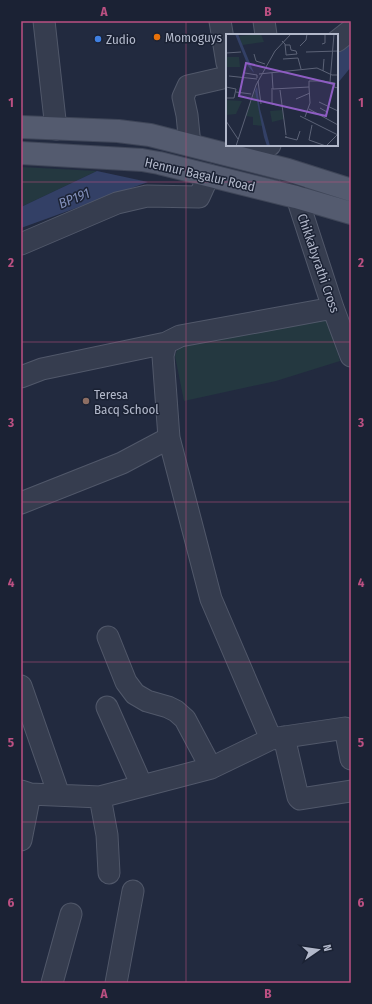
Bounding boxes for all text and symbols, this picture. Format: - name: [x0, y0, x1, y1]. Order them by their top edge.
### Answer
- text: A: [99, 4, 108, 19]
- text: B: [264, 4, 272, 19]
- place label: Momoguys: [165, 30, 222, 45]
- place label: Zudio: [106, 32, 136, 47]
- marker: Momoguys: [152, 32, 162, 42]
- marker: Zudio: [93, 34, 103, 44]
- inset map: [226, 34, 338, 146]
- text: 1: [8, 95, 14, 110]
- text: 1: [358, 95, 364, 110]
- street label: Hennur Bagalur Road: [143, 155, 256, 194]
- water label: BP191: [56, 185, 92, 212]
- street label: Chikkabyrathi Cross: [295, 212, 343, 315]
- text: 2: [7, 255, 14, 270]
- text: 2: [357, 255, 364, 270]
- place label: Teresa Bacq School: [94, 387, 159, 417]
- marker: Teresa Bacq School: [81, 396, 91, 406]
- text: 3: [7, 415, 14, 430]
- text: 3: [357, 415, 364, 430]
- text: 4: [8, 575, 15, 590]
- text: 4: [358, 575, 365, 590]
- text: 5: [8, 735, 14, 750]
- text: 5: [358, 735, 364, 750]
- text: 6: [8, 895, 15, 910]
- text: 6: [358, 895, 365, 910]
- north arrow: [298, 930, 338, 970]
- text: N: [320, 943, 334, 953]
- text: A: [99, 986, 108, 1001]
- text: B: [264, 986, 272, 1001]

